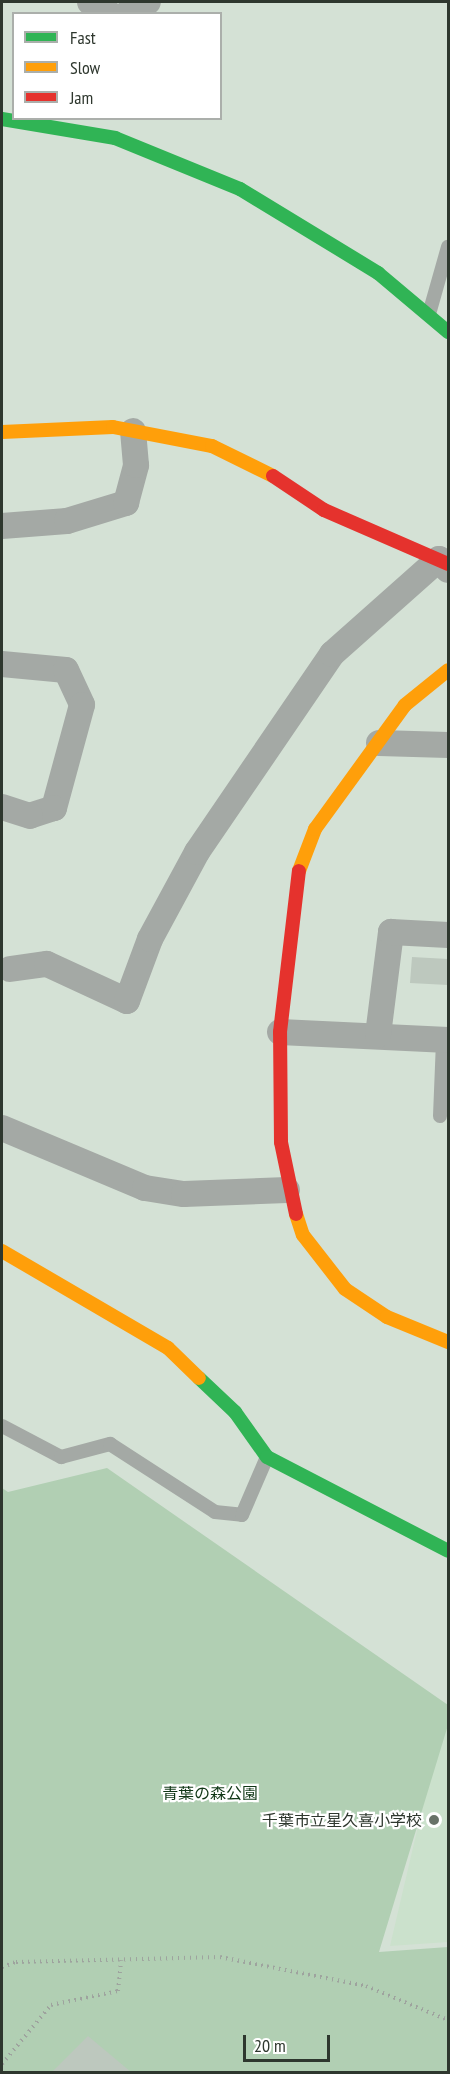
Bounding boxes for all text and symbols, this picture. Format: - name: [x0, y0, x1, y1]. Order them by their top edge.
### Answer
- legend: [12, 12, 222, 120]
- text: Fast: [70, 26, 96, 49]
- text: Slow: [70, 56, 100, 79]
- text: Jam: [70, 86, 93, 109]
- park label: 青葉の森公園: [162, 1783, 258, 1803]
- place label: 千葉市立星久喜小学校: [262, 1810, 422, 1830]
- marker: 千葉市立星久喜小学校: [427, 1813, 441, 1827]
- scale bar: [246, 2023, 333, 2061]
- text: 20 m: [254, 2034, 286, 2057]

